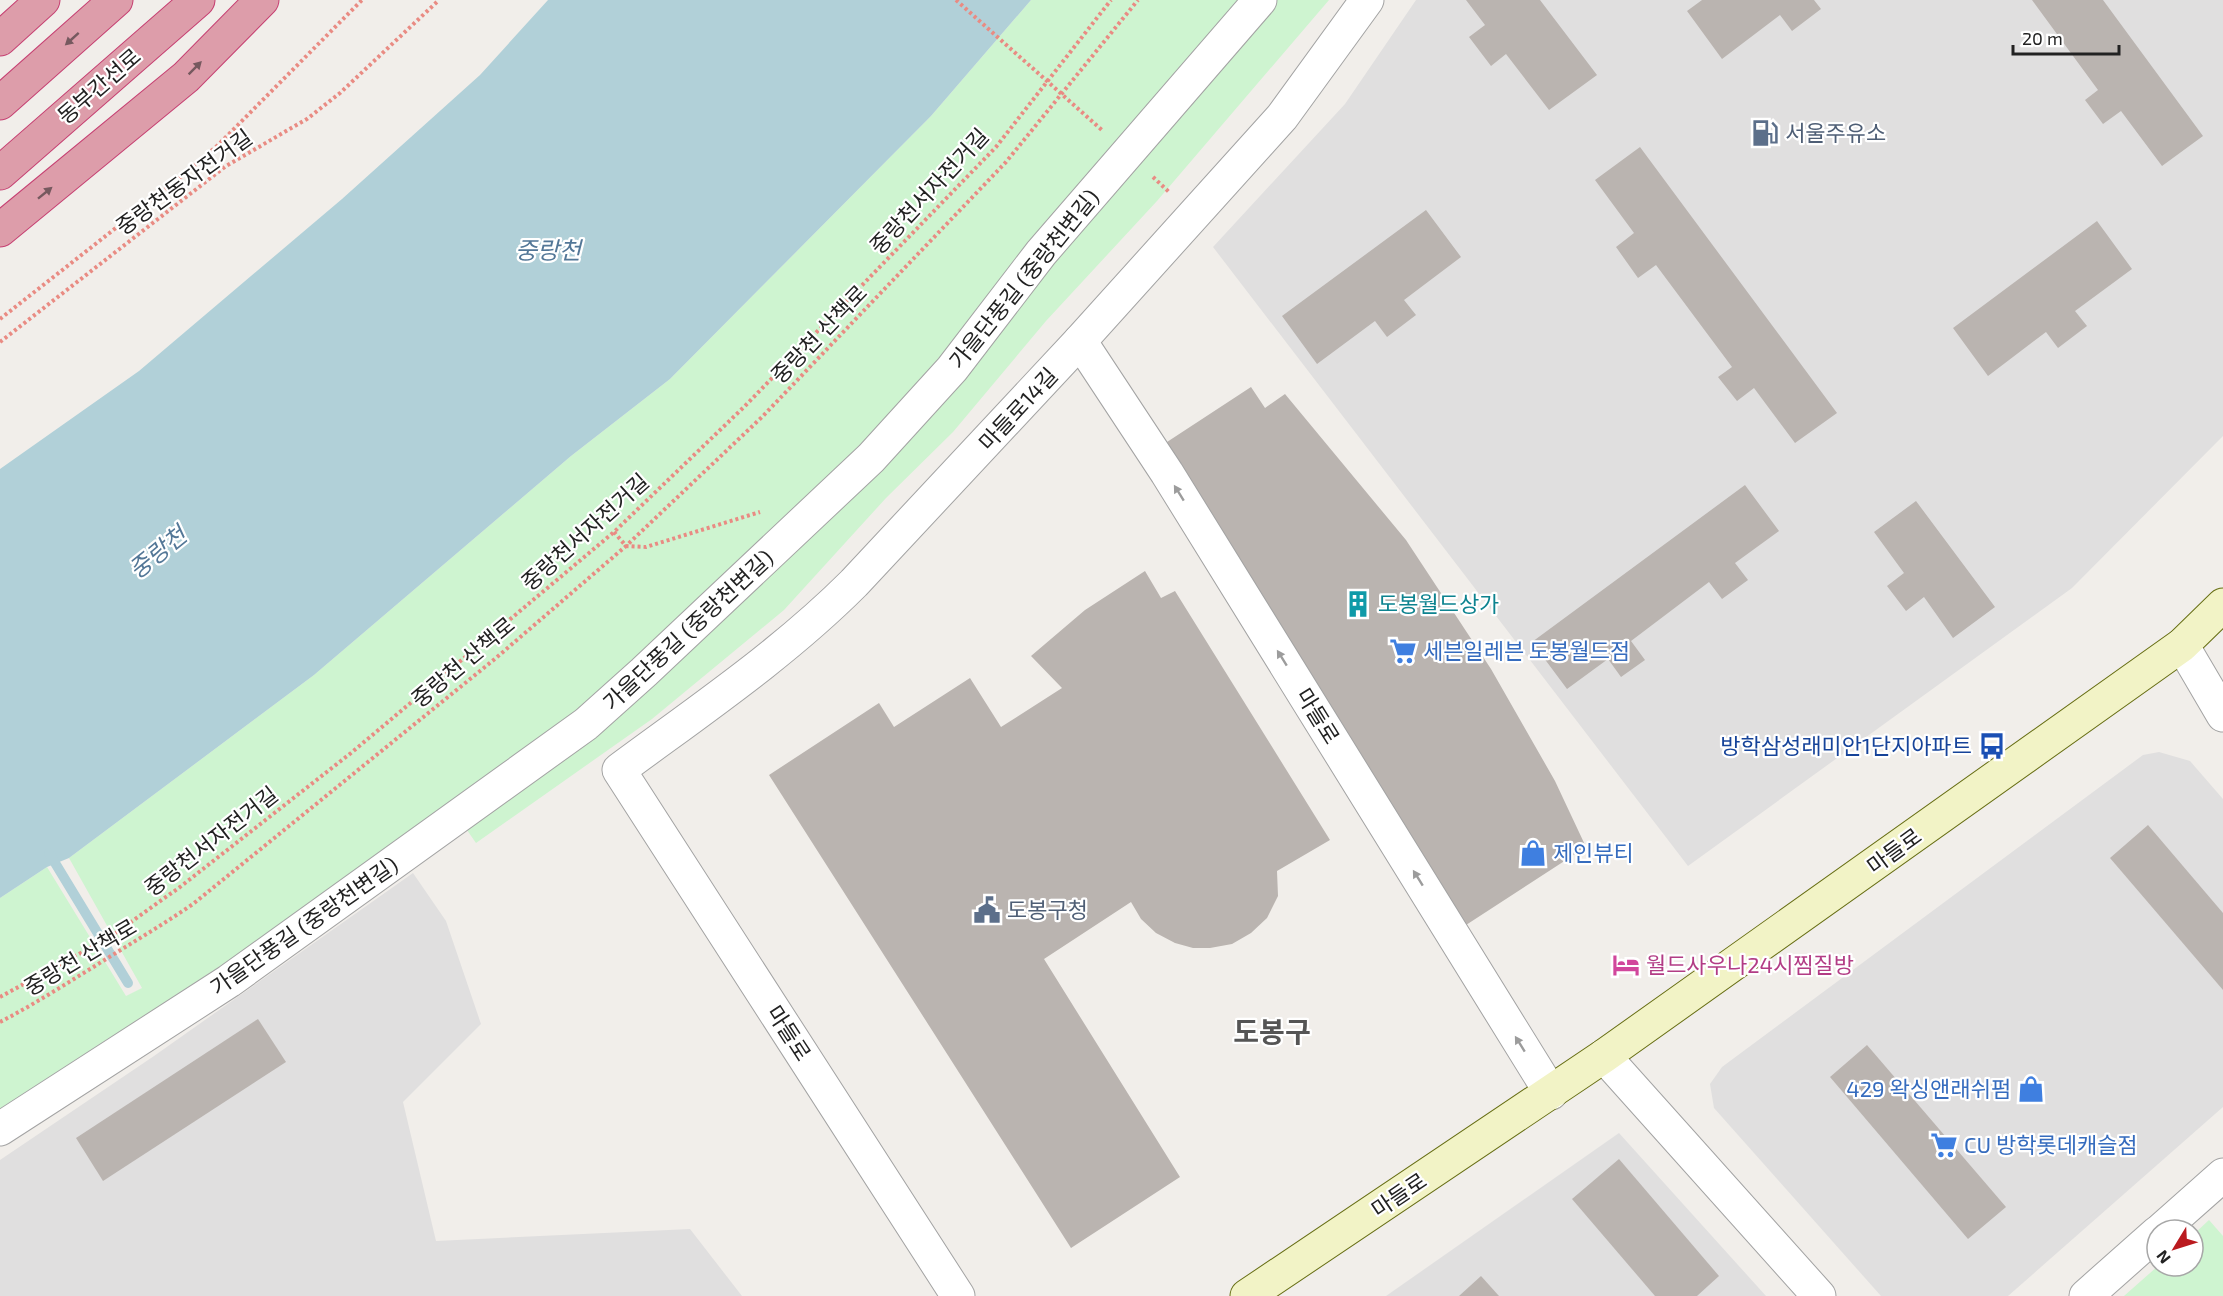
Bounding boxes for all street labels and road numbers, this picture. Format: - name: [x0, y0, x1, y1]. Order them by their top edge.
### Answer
- street label: 동부간선로: [52, 42, 145, 128]
- street label: 중랑천서자전거길: [864, 122, 993, 258]
- street label: 중랑천동자전거길: [110, 123, 257, 239]
- street label: 가을단풍길 (중랑천변길): [943, 183, 1104, 373]
- street label: 중랑천 산책로: [765, 279, 872, 388]
- street label: 마들로14길: [973, 362, 1062, 455]
- street label: 중랑천서자전거길: [515, 467, 653, 595]
- street label: 가을단풍길 (중랑천변길): [597, 544, 778, 715]
- street label: 중랑천 산책로: [406, 611, 519, 712]
- street label: 마들로: [1292, 683, 1346, 748]
- street label: 중랑천서자전거길: [139, 780, 282, 900]
- street label: 마들로: [1861, 822, 1926, 879]
- street label: 가을단풍길 (중랑천변길): [205, 851, 402, 1000]
- street label: 중랑천 산책로: [19, 912, 140, 1000]
- street label: 마들로: [762, 1000, 817, 1065]
- street label: 마들로: [1366, 1166, 1431, 1222]

